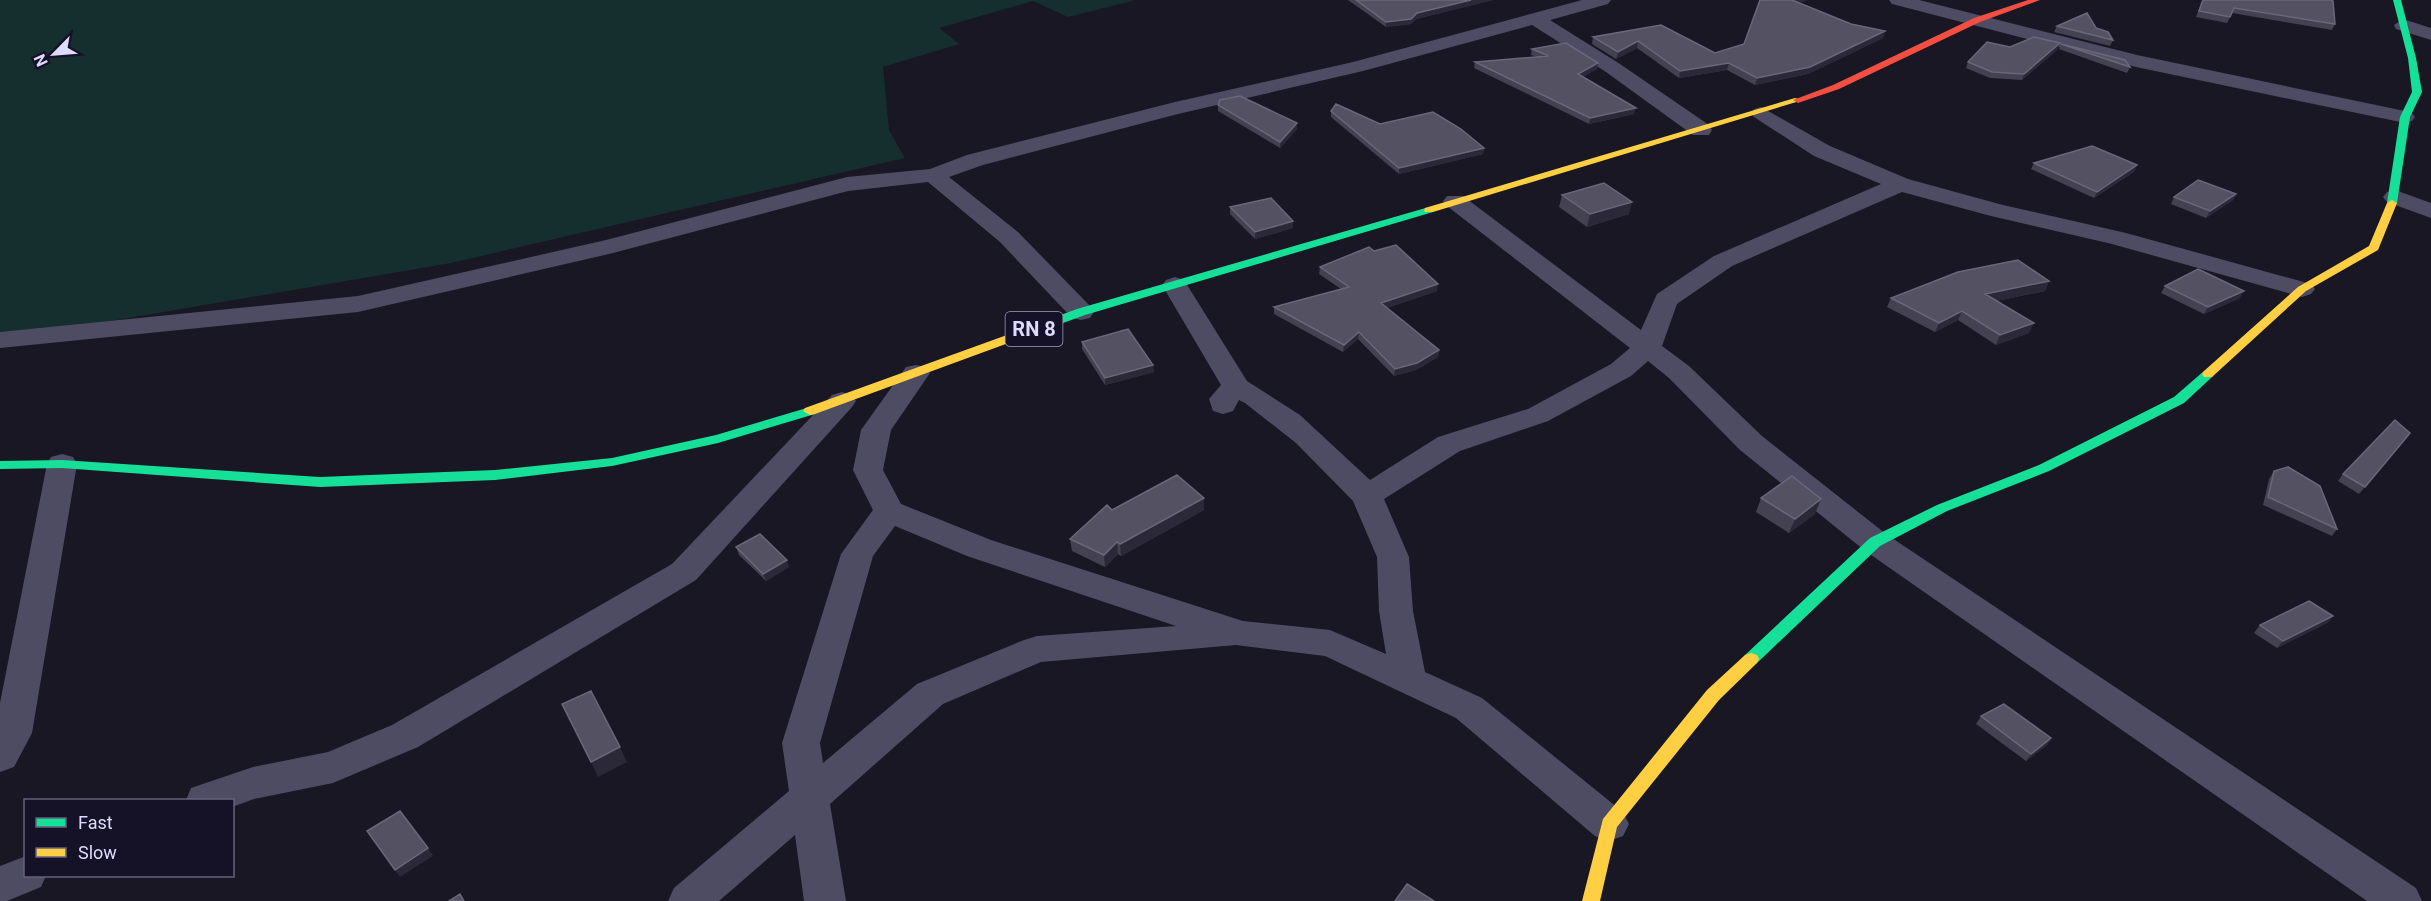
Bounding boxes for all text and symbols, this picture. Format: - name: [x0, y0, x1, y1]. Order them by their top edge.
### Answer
- north arrow: [24, 24, 84, 84]
- text: N: [30, 51, 52, 69]
- road number: RN 8: [1006, 312, 1062, 346]
- legend: [24, 799, 234, 877]
- text: Fast: [78, 812, 113, 833]
- text: Slow: [78, 842, 117, 863]

